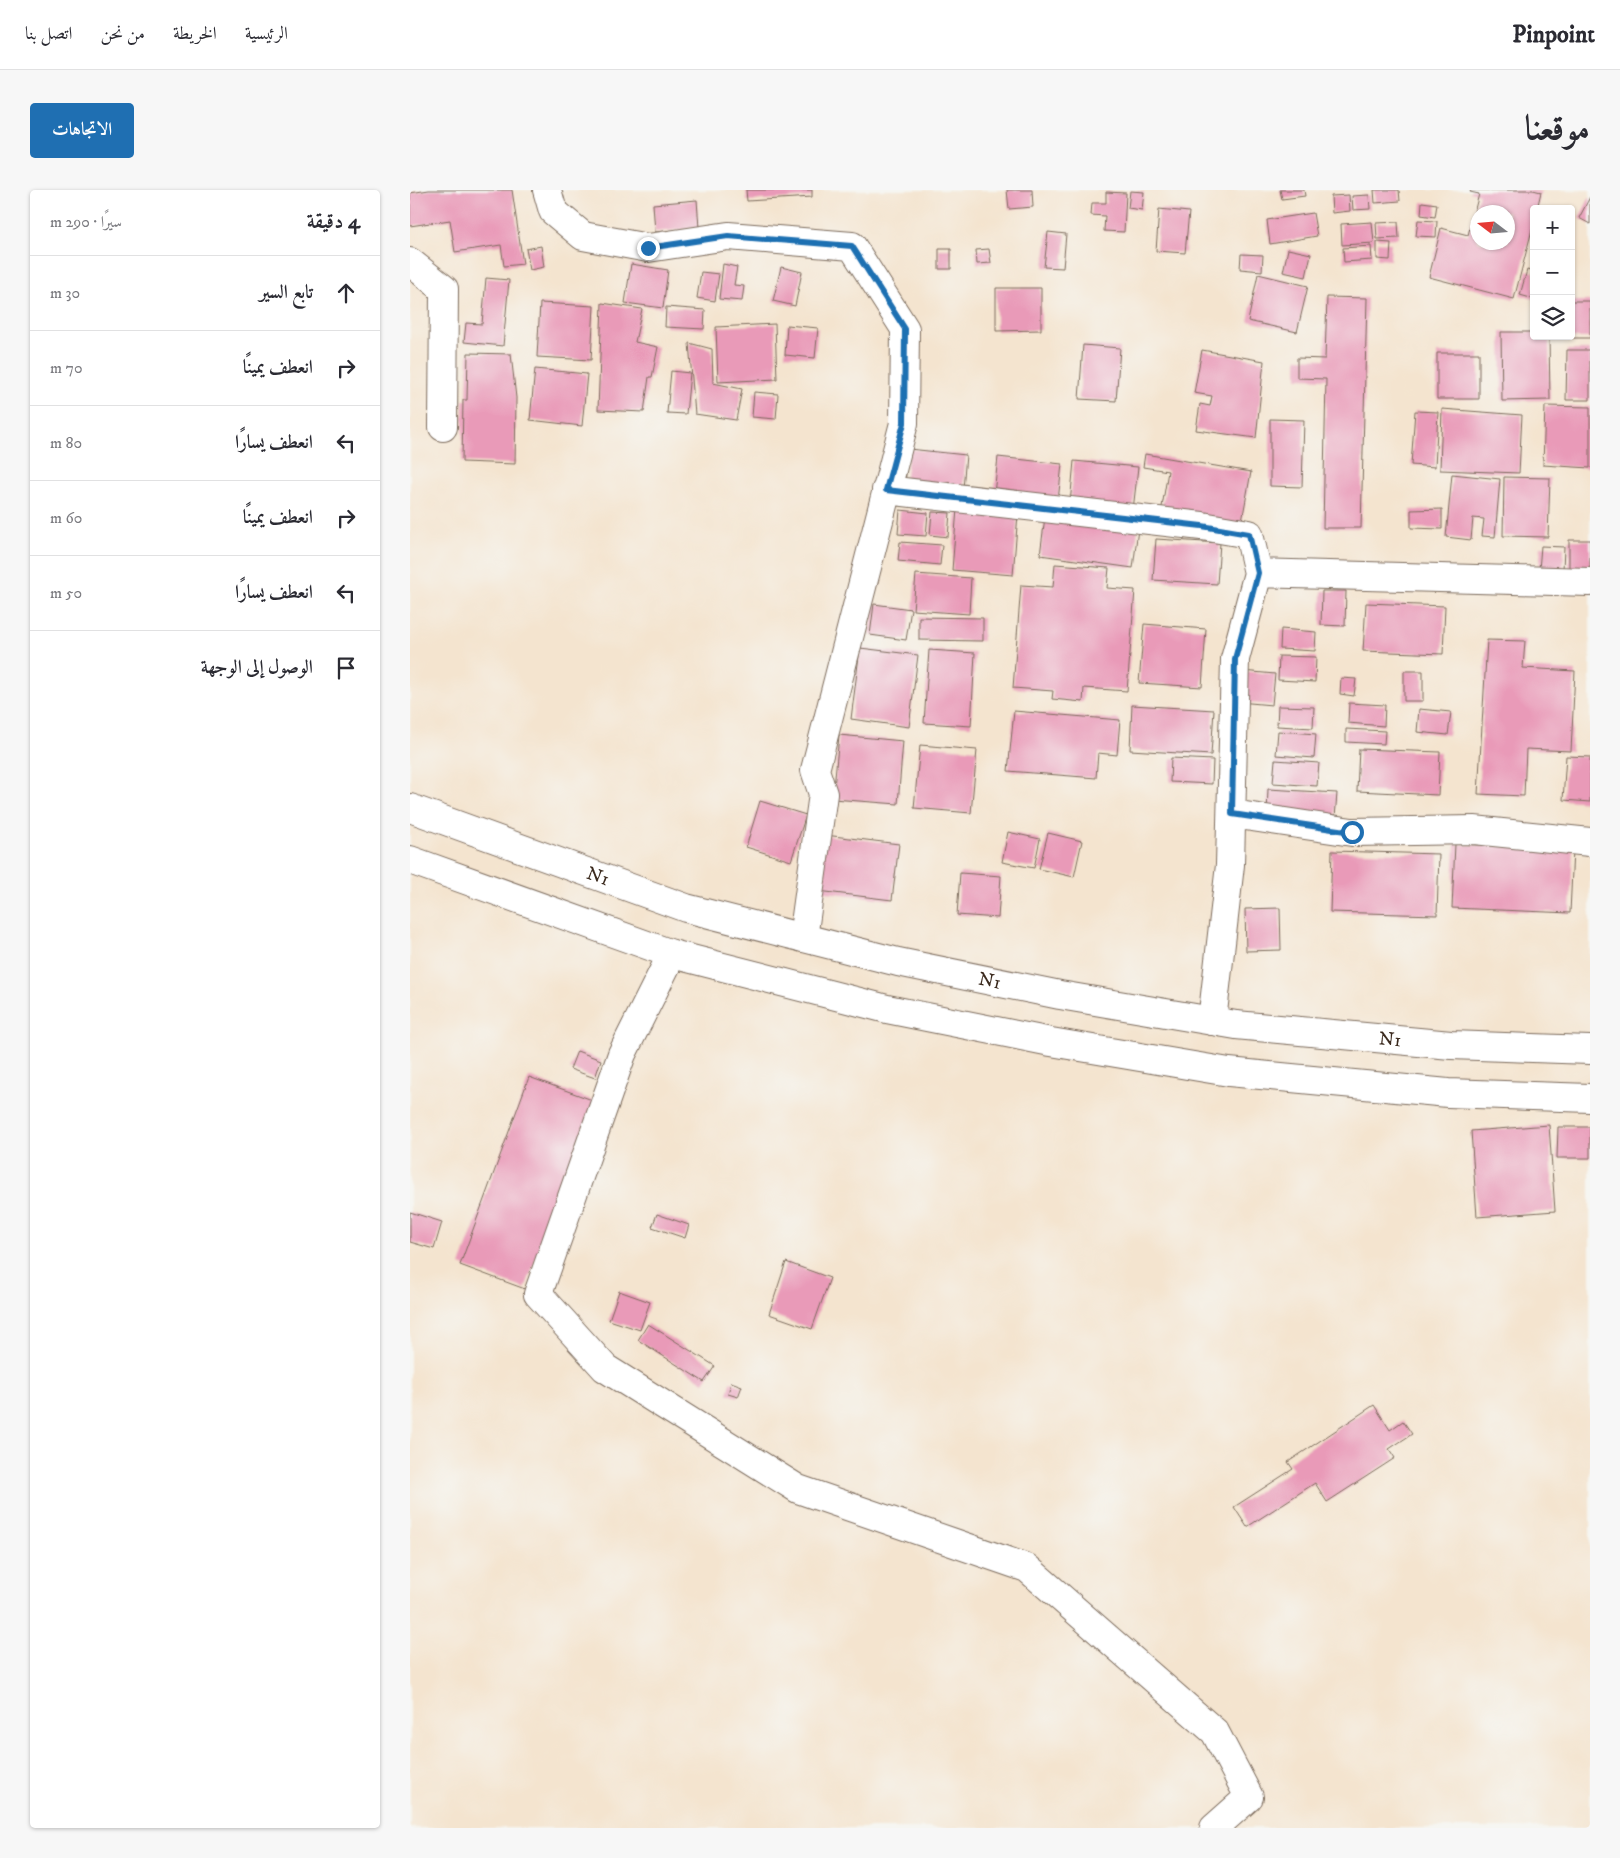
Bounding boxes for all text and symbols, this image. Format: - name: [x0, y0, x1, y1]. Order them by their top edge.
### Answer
- text: Pinpoint: [1512, 20, 1595, 50]
- text: اتصل بنا: [25, 23, 72, 45]
- text: من نحن: [100, 23, 145, 45]
- text: الخريطة: [173, 23, 217, 45]
- text: الرئيسية: [245, 23, 288, 45]
- button: الاتجاهات: [30, 103, 134, 158]
- text: موقعنا: [1525, 107, 1590, 151]
- north arrow: [1470, 205, 1515, 250]
- map controls: [1530, 205, 1575, 340]
- button: +: [1530, 205, 1575, 250]
- text: 4 دقيقة: [307, 209, 360, 235]
- text: سيرًا · 290 m: [50, 212, 122, 232]
- route end: [637, 237, 660, 260]
- button: −: [1530, 250, 1575, 295]
- icon: ahead: [332, 279, 360, 307]
- text: تابع السير: [259, 281, 313, 304]
- text: 30 m: [50, 283, 80, 303]
- button: layers: [1530, 295, 1575, 340]
- icon: right: [332, 354, 360, 382]
- text: انعطف يمينًا: [243, 356, 313, 379]
- text: 70 m: [50, 358, 83, 378]
- icon: left: [332, 429, 360, 457]
- text: انعطف يسارًا: [235, 431, 313, 454]
- text: 80 m: [50, 433, 82, 453]
- icon: right: [332, 504, 360, 532]
- text: انعطف يمينًا: [243, 506, 313, 529]
- text: 60 m: [50, 508, 82, 528]
- icon: left: [332, 579, 360, 607]
- text: انعطف يسارًا: [235, 581, 313, 604]
- text: 50 m: [50, 583, 82, 603]
- icon: arrive: [332, 654, 360, 682]
- text: الوصول إلى الوجهة: [201, 656, 313, 679]
- route start: [1341, 821, 1364, 844]
- street label: N1: [583, 861, 613, 891]
- street label: N1: [976, 967, 1003, 994]
- street label: N1: [1378, 1027, 1402, 1052]

